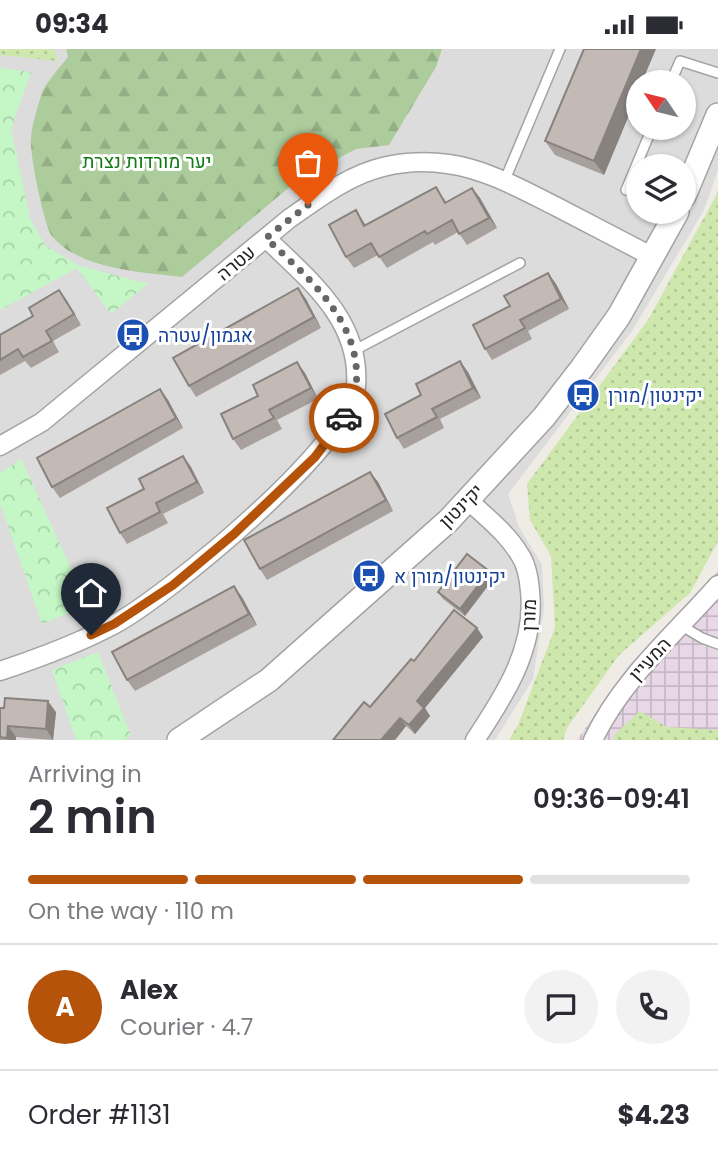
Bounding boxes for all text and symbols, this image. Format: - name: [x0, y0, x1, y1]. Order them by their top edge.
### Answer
- text: 09:34: [35, 6, 109, 42]
- north arrow: [626, 70, 696, 140]
- map controls: [626, 70, 696, 224]
- pin: [278, 133, 338, 205]
- icon: bag: [289, 144, 327, 182]
- park label: יער מורדות נצרת: [83, 148, 212, 175]
- button: layers: [626, 154, 696, 224]
- street label: עטרה: [211, 239, 261, 287]
- bus stop icon: אגמון/עטרה: [114, 316, 152, 354]
- place label: אגמון/עטרה: [158, 322, 253, 349]
- bus stop icon: יקינטון/מורן: [564, 376, 602, 414]
- place label: יקינטון/מורן: [608, 382, 702, 409]
- courier: [309, 383, 379, 453]
- icon: car: [325, 399, 363, 437]
- street label: יקינטון: [433, 478, 489, 534]
- bus stop icon: יקינטון/מורן א: [350, 557, 388, 595]
- pin: [61, 563, 121, 635]
- place label: יקינטון/מורן א: [394, 563, 506, 590]
- icon: home: [72, 574, 110, 612]
- street label: מורן: [515, 598, 543, 632]
- street label: המעיין: [623, 631, 677, 687]
- text: Arriving in: [28, 758, 142, 790]
- text: 09:36–09:41: [533, 781, 690, 817]
- text: 2 min: [28, 785, 157, 849]
- text: On the way · 110 m: [28, 895, 234, 927]
- button: chat: [524, 970, 598, 1044]
- button: phone: [616, 970, 690, 1044]
- text: Alex: [120, 972, 178, 1008]
- text: A: [55, 989, 75, 1025]
- text: Courier · 4.7: [120, 1011, 253, 1043]
- text: Order #1131: [28, 1097, 171, 1133]
- text: $4.23: [617, 1097, 690, 1133]

